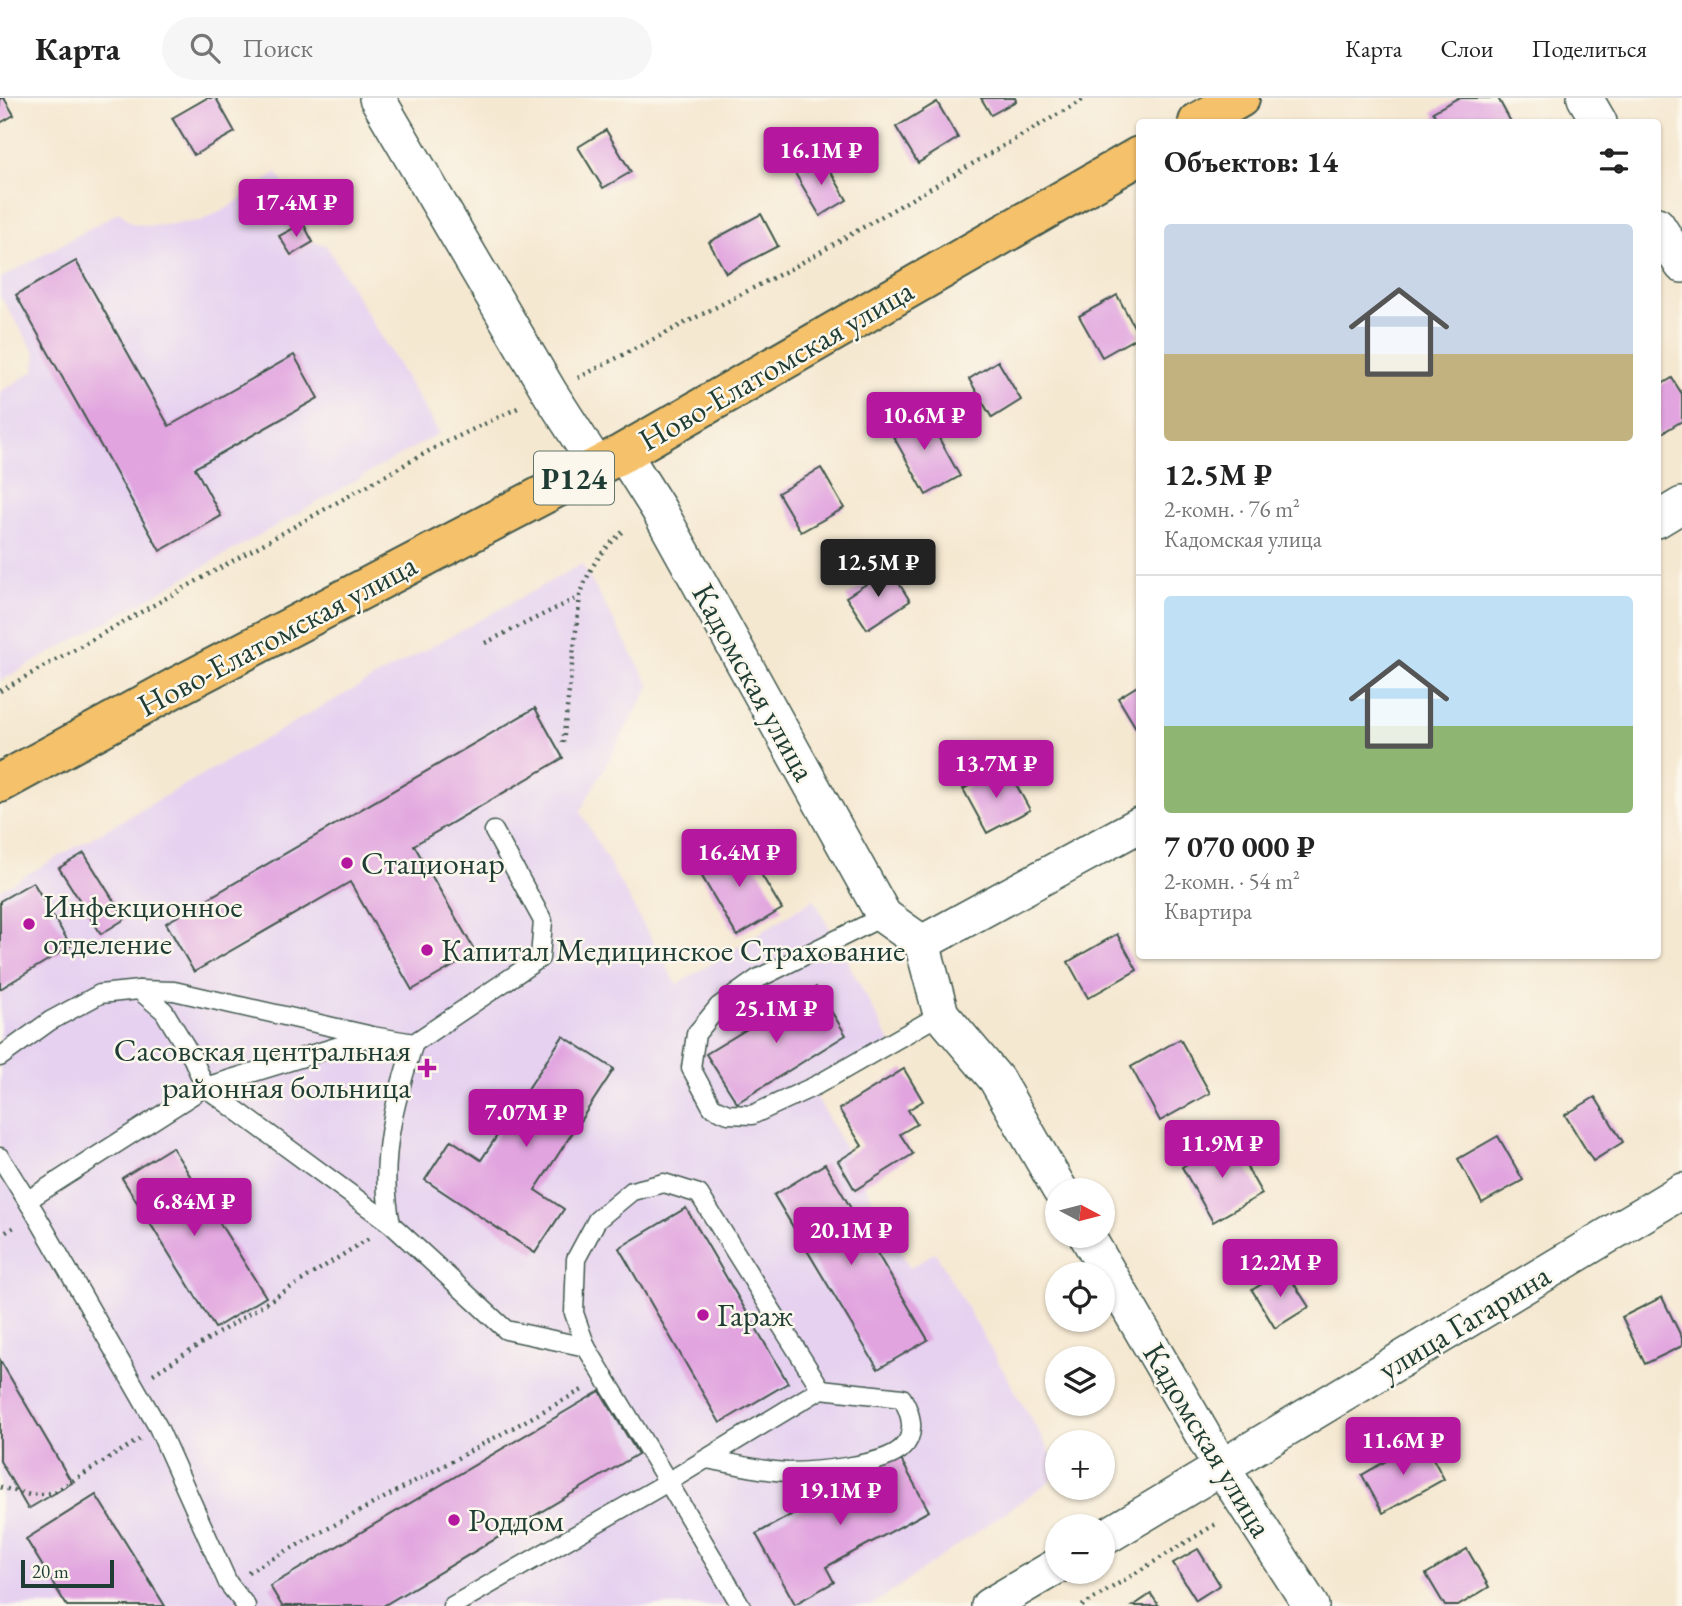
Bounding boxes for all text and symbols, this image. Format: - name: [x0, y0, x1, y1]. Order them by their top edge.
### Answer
- search box: [162, 17, 652, 80]
- text: Карта: [35, 27, 120, 70]
- icon: search: [186, 29, 224, 67]
- text: Поиск: [242, 31, 313, 65]
- text: Карта: [1345, 33, 1402, 64]
- text: Слои: [1440, 33, 1494, 64]
- text: Поделиться: [1532, 33, 1647, 64]
- pin: 16.1M ₽: [756, 127, 886, 187]
- text: 16.1M ₽: [780, 135, 862, 165]
- text: Объектов: 14: [1164, 142, 1338, 181]
- icon: filters: [1595, 142, 1633, 180]
- pin: 17.4M ₽: [231, 180, 361, 239]
- text: 17.4M ₽: [255, 187, 337, 217]
- street label: Ново-Елатомская улица: [631, 269, 921, 461]
- icon: home: [1336, 269, 1462, 395]
- pin: 10.6M ₽: [859, 392, 989, 452]
- text: 10.6M ₽: [883, 400, 965, 430]
- road number: Р124: [534, 452, 614, 504]
- text: 12.5M ₽: [1164, 455, 1272, 494]
- text: 2-комн. · 76 m²: [1164, 494, 1300, 524]
- text: Кадомская улица: [1164, 524, 1322, 554]
- pin: 12.5M ₽: [813, 540, 943, 599]
- street label: Ново-Елатомская улица: [130, 544, 424, 726]
- text: 12.5M ₽: [837, 547, 919, 577]
- street label: Кадомская улица: [682, 576, 826, 788]
- icon: home: [1336, 641, 1462, 767]
- pin: 13.7M ₽: [931, 740, 1061, 800]
- text: 13.7M ₽: [955, 748, 1037, 778]
- text: 7 070 000 ₽: [1164, 827, 1315, 866]
- pin: 16.4M ₽: [674, 830, 804, 889]
- text: 16.4M ₽: [698, 837, 780, 867]
- place label: Стационар: [361, 842, 505, 884]
- marker: Стационар: [339, 855, 355, 871]
- text: 2-комн. · 54 m²: [1164, 866, 1300, 896]
- place label: Инфекционное отделение: [43, 885, 243, 964]
- text: Квартира: [1164, 896, 1252, 926]
- marker: Инфекционное отделение: [21, 916, 37, 932]
- place label: Капитал Медицинское Страхование: [441, 929, 905, 971]
- marker: Капитал Медицинское Страхование: [419, 942, 435, 958]
- pin: 25.1M ₽: [711, 986, 841, 1045]
- text: 25.1M ₽: [735, 993, 817, 1023]
- place label: Сасовская центральная районная больница: [114, 1029, 411, 1108]
- marker: Сасовская центральная районная больница: [417, 1058, 437, 1078]
- pin: 7.07M ₽: [461, 1090, 591, 1149]
- text: 7.07M ₽: [485, 1097, 567, 1127]
- pin: 11.9M ₽: [1157, 1121, 1287, 1180]
- text: 11.9M ₽: [1181, 1128, 1263, 1158]
- pin: 6.84M ₽: [129, 1178, 259, 1238]
- north arrow: [1045, 1178, 1115, 1248]
- map controls: [1045, 1178, 1115, 1584]
- text: 6.84M ₽: [153, 1186, 235, 1216]
- pin: 20.1M ₽: [786, 1208, 916, 1267]
- text: 20.1M ₽: [810, 1215, 892, 1245]
- pin: 12.2M ₽: [1215, 1240, 1345, 1299]
- text: 12.2M ₽: [1239, 1247, 1321, 1277]
- street label: улица Гагарина: [1370, 1254, 1558, 1390]
- button: locate: [1045, 1262, 1115, 1332]
- place label: Гараж: [717, 1294, 793, 1336]
- marker: Гараж: [695, 1307, 711, 1323]
- street label: Кадомская улица: [1133, 1335, 1283, 1545]
- button: layers: [1045, 1346, 1115, 1416]
- pin: 11.6M ₽: [1338, 1418, 1468, 1477]
- text: 11.6M ₽: [1362, 1425, 1444, 1455]
- button: +: [1045, 1430, 1115, 1500]
- pin: 19.1M ₽: [775, 1468, 905, 1527]
- text: 19.1M ₽: [799, 1475, 881, 1505]
- place label: Роддом: [468, 1499, 564, 1541]
- marker: Роддом: [446, 1512, 462, 1528]
- button: −: [1045, 1514, 1115, 1584]
- scale bar: [21, 1557, 114, 1589]
- text: 20 m: [32, 1559, 69, 1584]

